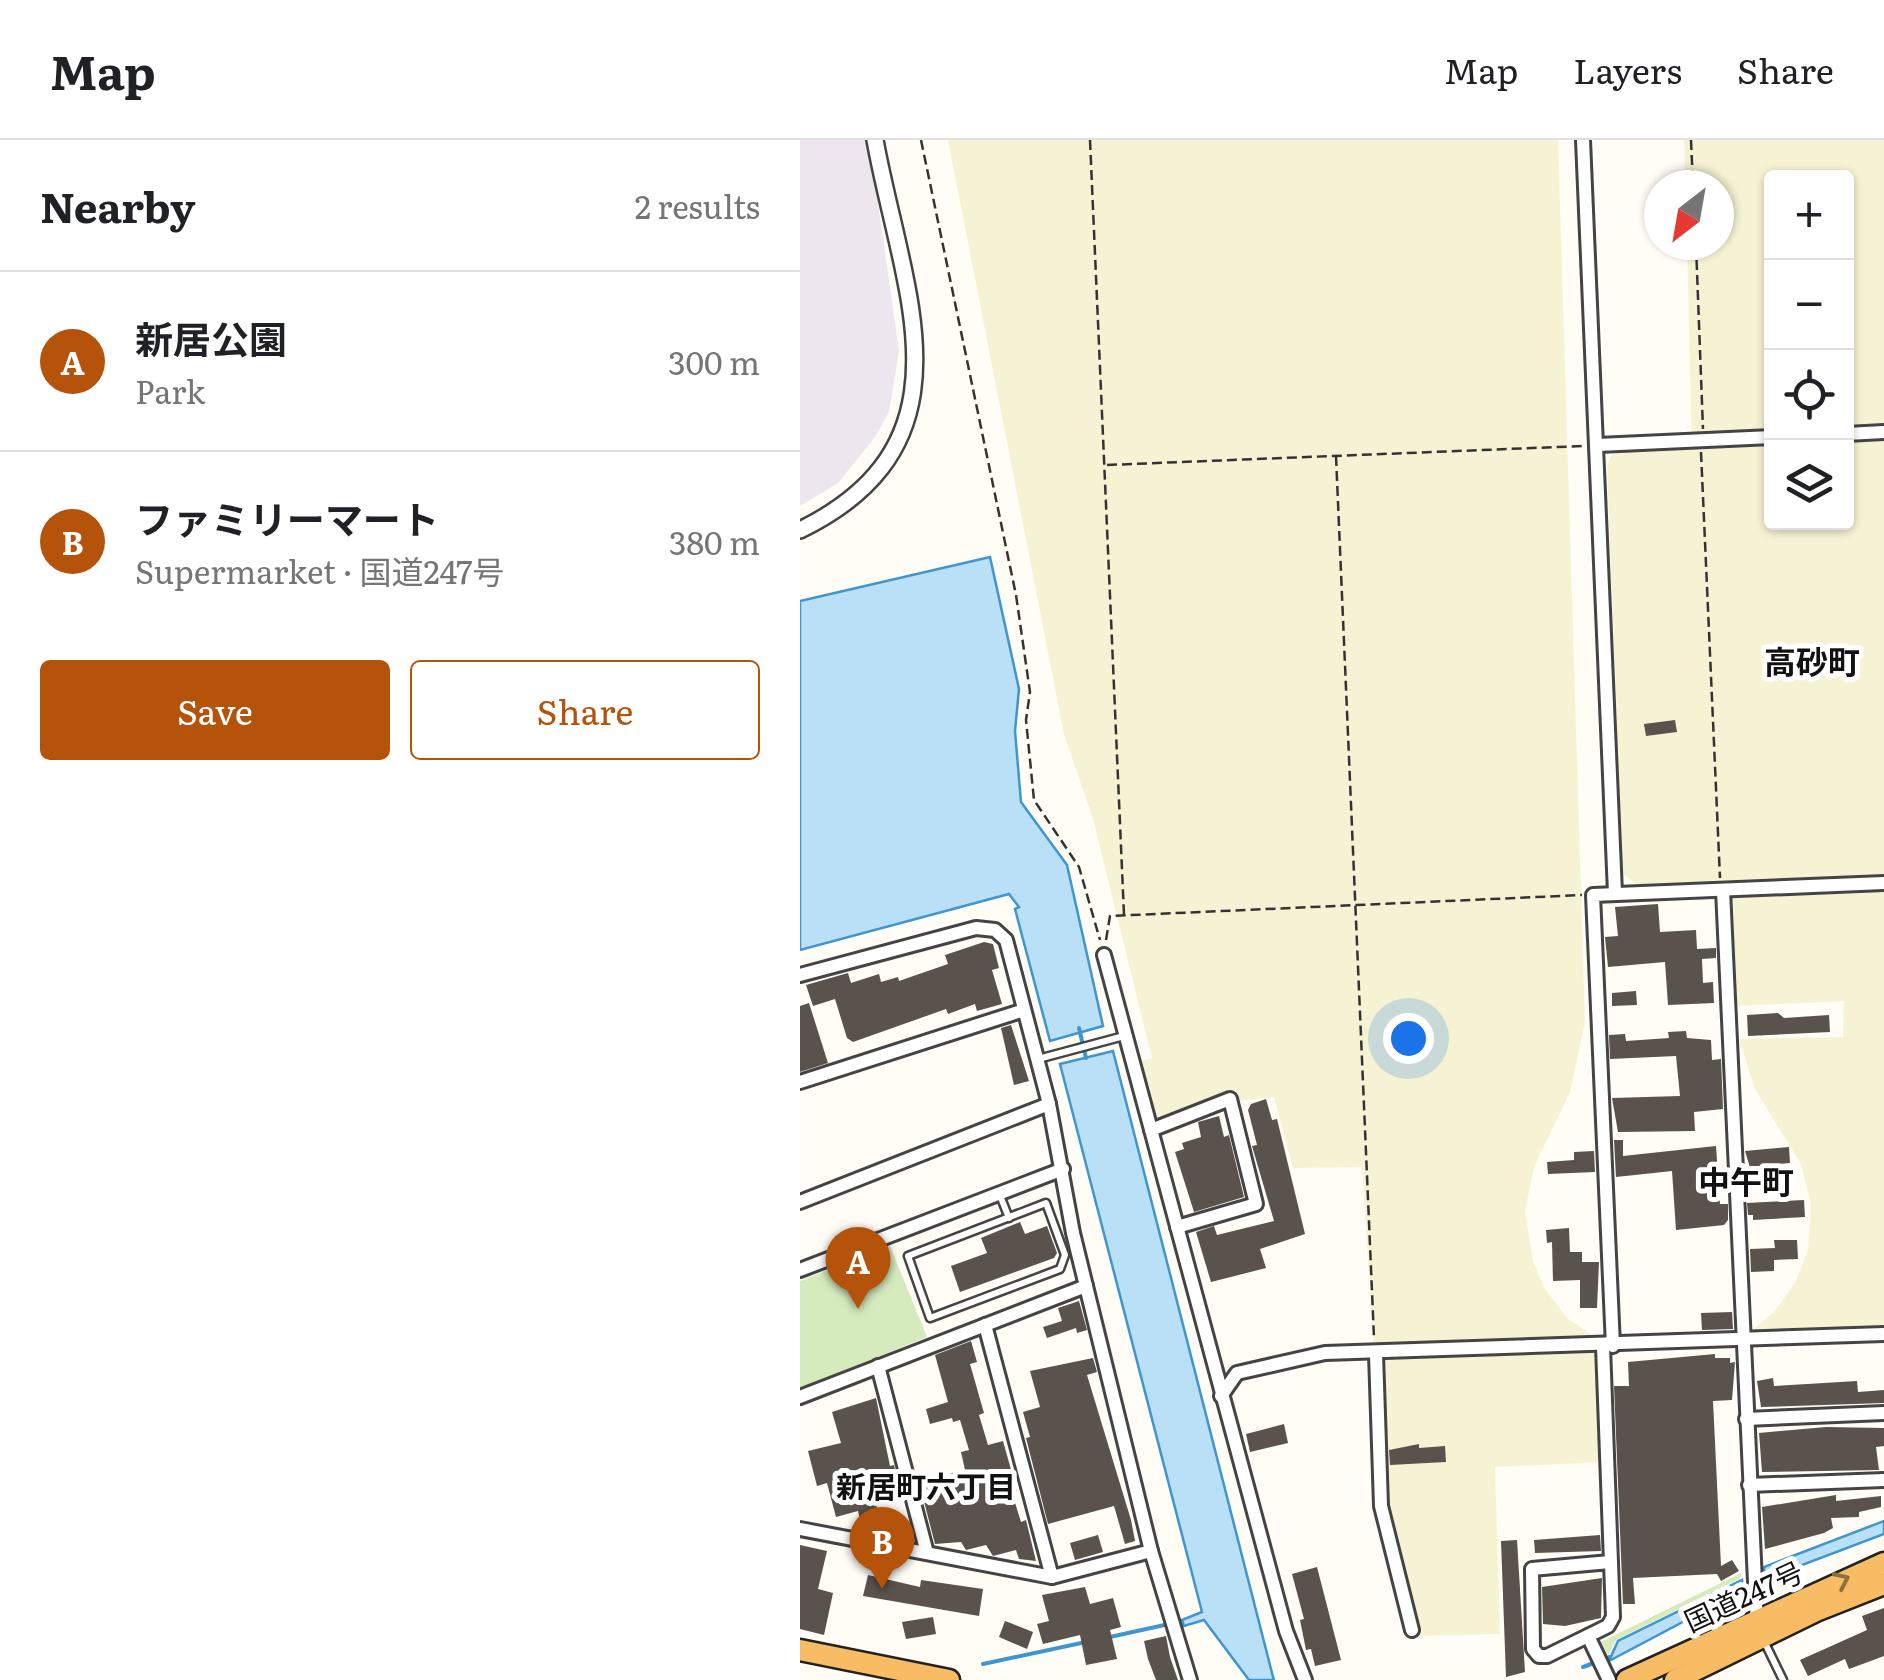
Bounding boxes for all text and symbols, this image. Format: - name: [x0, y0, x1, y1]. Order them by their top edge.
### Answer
- text: Map: [50, 34, 156, 105]
- text: Map: [1444, 43, 1518, 95]
- text: Layers: [1573, 43, 1682, 95]
- text: Share: [1737, 43, 1834, 95]
- north arrow: [1644, 170, 1734, 260]
- map controls: [1764, 170, 1854, 530]
- button: +: [1764, 170, 1854, 260]
- text: Nearby: [40, 174, 196, 236]
- text: 2 results: [635, 181, 760, 229]
- button: −: [1764, 260, 1854, 350]
- text: 新居公園: [135, 309, 287, 366]
- text: A: [60, 337, 85, 385]
- text: 300 m: [668, 337, 760, 385]
- button: locate: [1764, 350, 1854, 440]
- text: Park: [135, 366, 205, 414]
- button: layers: [1764, 440, 1854, 530]
- text: ファミリーマート: [135, 489, 439, 546]
- text: B: [61, 517, 84, 565]
- text: 380 m: [669, 517, 760, 565]
- text: Supermarket · 国道247号: [135, 546, 504, 594]
- district label: 高砂町: [1764, 636, 1860, 684]
- button: Save: [40, 660, 390, 760]
- button: Share: [410, 660, 760, 760]
- your location: [1383, 1013, 1434, 1064]
- district label: 中午町: [1698, 1156, 1794, 1204]
- pin: A: [826, 1226, 890, 1309]
- district label: 新居町六丁目: [836, 1463, 1016, 1507]
- pin: B: [849, 1506, 914, 1589]
- street label: 国道247号: [1677, 1549, 1809, 1641]
- one-way arrow: [1832, 1572, 1850, 1592]

